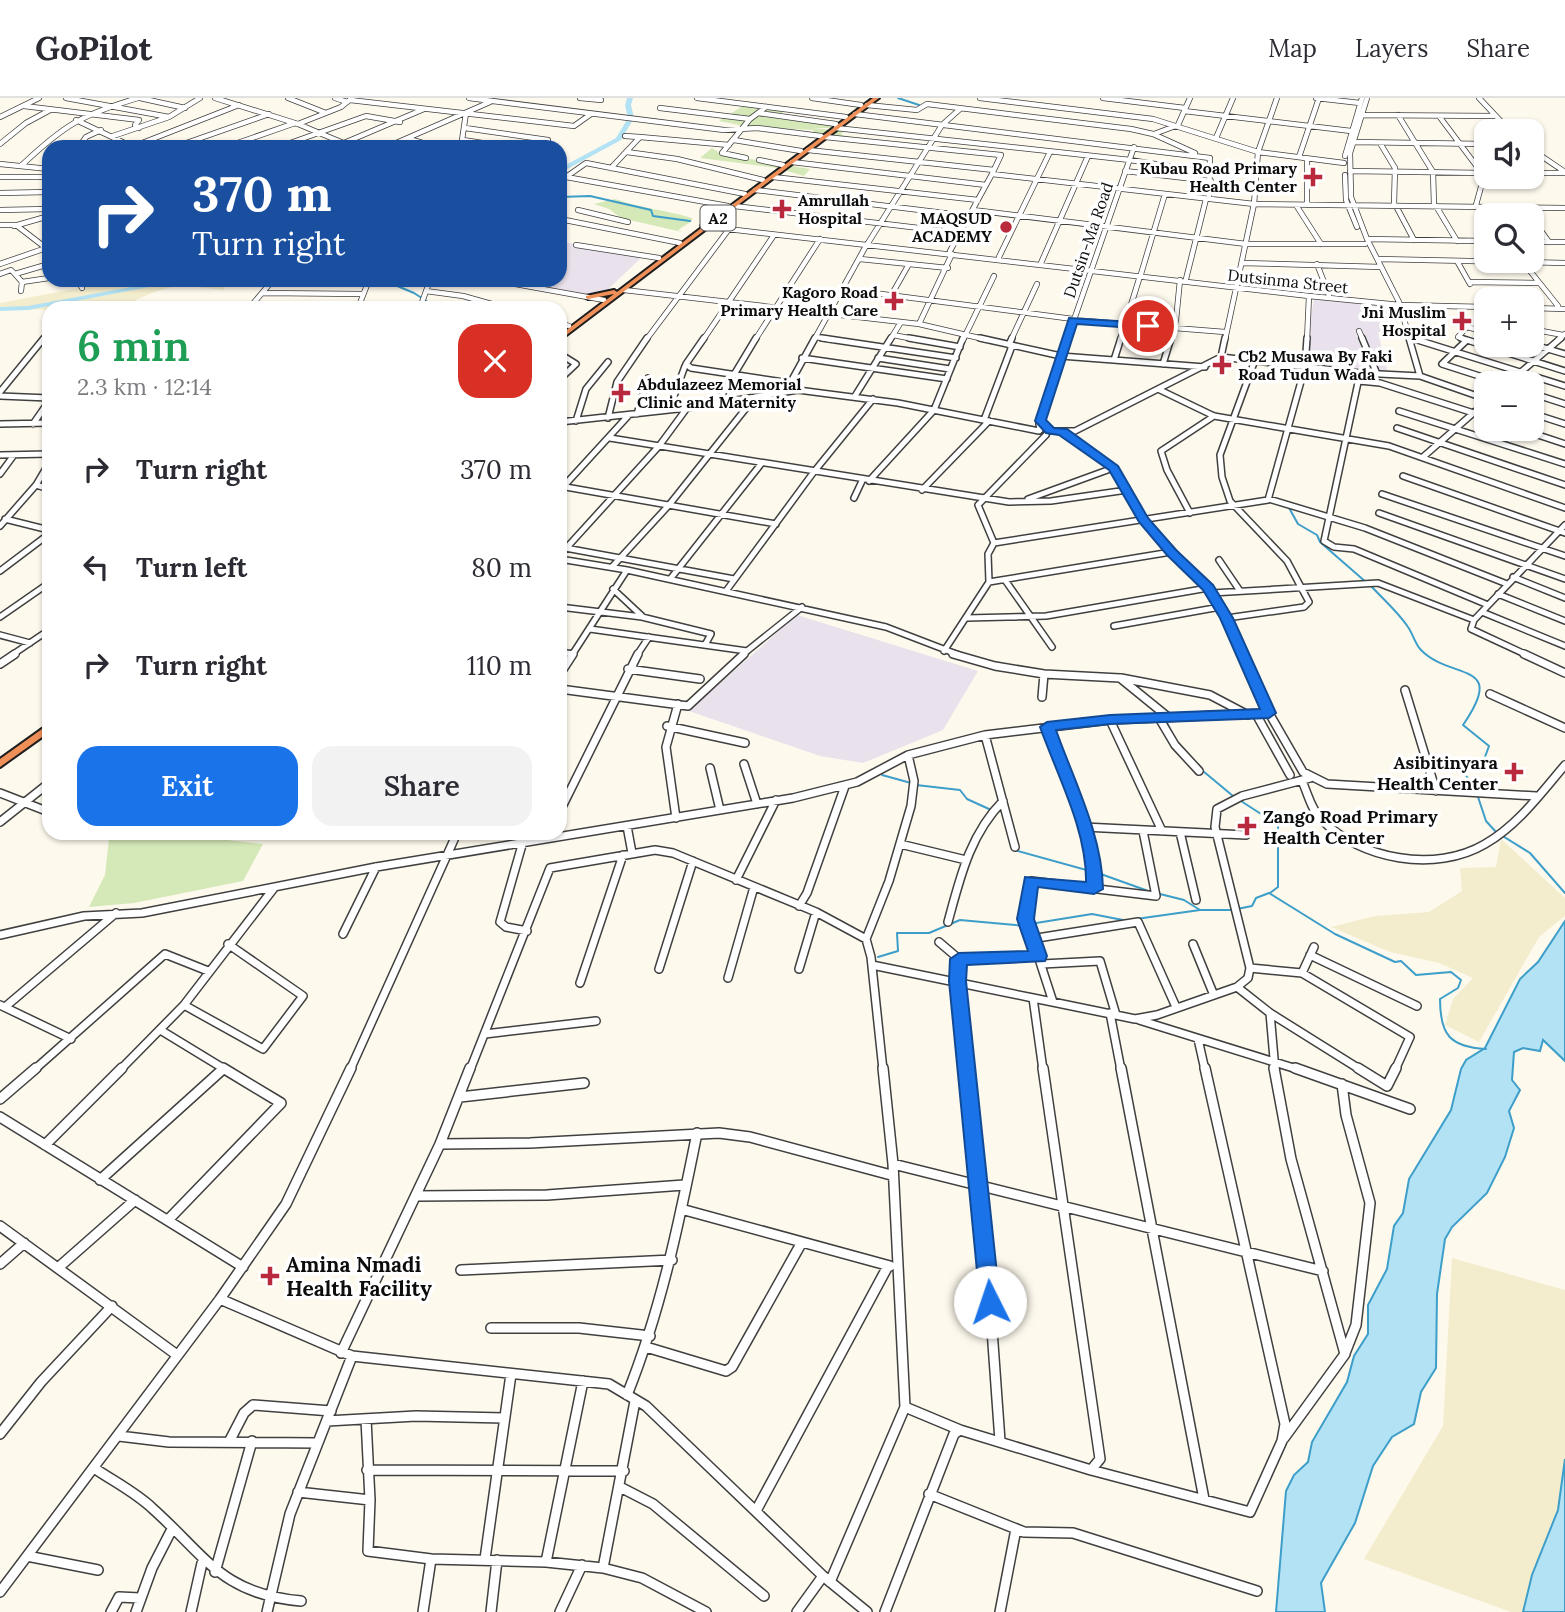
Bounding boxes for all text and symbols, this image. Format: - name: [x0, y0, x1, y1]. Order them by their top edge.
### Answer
- text: GoPilot: [35, 27, 152, 69]
- text: Map: [1268, 33, 1317, 64]
- text: Layers: [1355, 33, 1428, 64]
- text: Share: [1466, 33, 1530, 64]
- map controls: [1474, 119, 1544, 441]
- button: sound: [1474, 119, 1544, 189]
- place label: Kubau Road Primary Health Center: [1140, 158, 1297, 196]
- text: 370 m: [192, 162, 332, 224]
- marker: Kubau Road Primary Health Center: [1303, 167, 1323, 187]
- icon: right: [77, 168, 168, 259]
- street label: Dutsin-Ma Road: [1059, 179, 1117, 301]
- place label: Amrullah Hospital: [798, 190, 869, 228]
- marker: Amrullah Hospital: [772, 199, 792, 219]
- button: search: [1474, 203, 1544, 273]
- road number: A2: [700, 206, 736, 230]
- place label: MAQSUD ACADEMY: [912, 208, 992, 246]
- marker: MAQSUD ACADEMY: [998, 219, 1014, 235]
- text: Turn right: [192, 223, 345, 264]
- street label: Dutsinma Street: [1227, 265, 1350, 297]
- place label: Kagoro Road Primary Health Care: [720, 282, 878, 320]
- button: +: [1474, 287, 1544, 357]
- marker: Kagoro Road Primary Health Care: [884, 291, 904, 311]
- pin: [1118, 296, 1178, 356]
- place label: Jni Muslim Hospital: [1362, 302, 1446, 340]
- icon: arrive: [1129, 307, 1167, 345]
- marker: Jni Muslim Hospital: [1452, 311, 1472, 331]
- text: 6 min: [77, 319, 190, 373]
- button: close: [458, 324, 532, 398]
- place label: Cb2 Musawa By Faki Road Tudun Wada: [1238, 346, 1392, 384]
- marker: Cb2 Musawa By Faki Road Tudun Wada: [1212, 355, 1232, 375]
- button: −: [1474, 371, 1544, 441]
- text: 2.3 km · 12:14: [77, 372, 212, 401]
- place label: Abdulazeez Memorial Clinic and Maternity: [637, 374, 801, 412]
- marker: Abdulazeez Memorial Clinic and Maternity: [611, 383, 631, 403]
- icon: right: [77, 450, 115, 488]
- text: Turn right: [136, 453, 267, 486]
- text: 370 m: [460, 453, 532, 486]
- icon: left: [77, 548, 115, 586]
- text: Turn left: [136, 551, 247, 584]
- text: 80 m: [471, 551, 532, 584]
- icon: right: [77, 646, 115, 684]
- text: Turn right: [136, 649, 267, 682]
- text: 110 m: [467, 649, 532, 682]
- button: Exit: [77, 746, 298, 826]
- button: Share: [312, 746, 532, 826]
- place label: Asibitinyara Health Center: [1377, 751, 1499, 795]
- marker: Asibitinyara Health Center: [1504, 762, 1524, 782]
- place label: Zango Road Primary Health Center: [1263, 805, 1438, 849]
- marker: Zango Road Primary Health Center: [1237, 816, 1257, 836]
- place label: Amina Nmadi Health Facility: [286, 1251, 432, 1302]
- position arrow: [953, 1265, 1027, 1339]
- marker: Amina Nmadi Health Facility: [260, 1266, 280, 1286]

